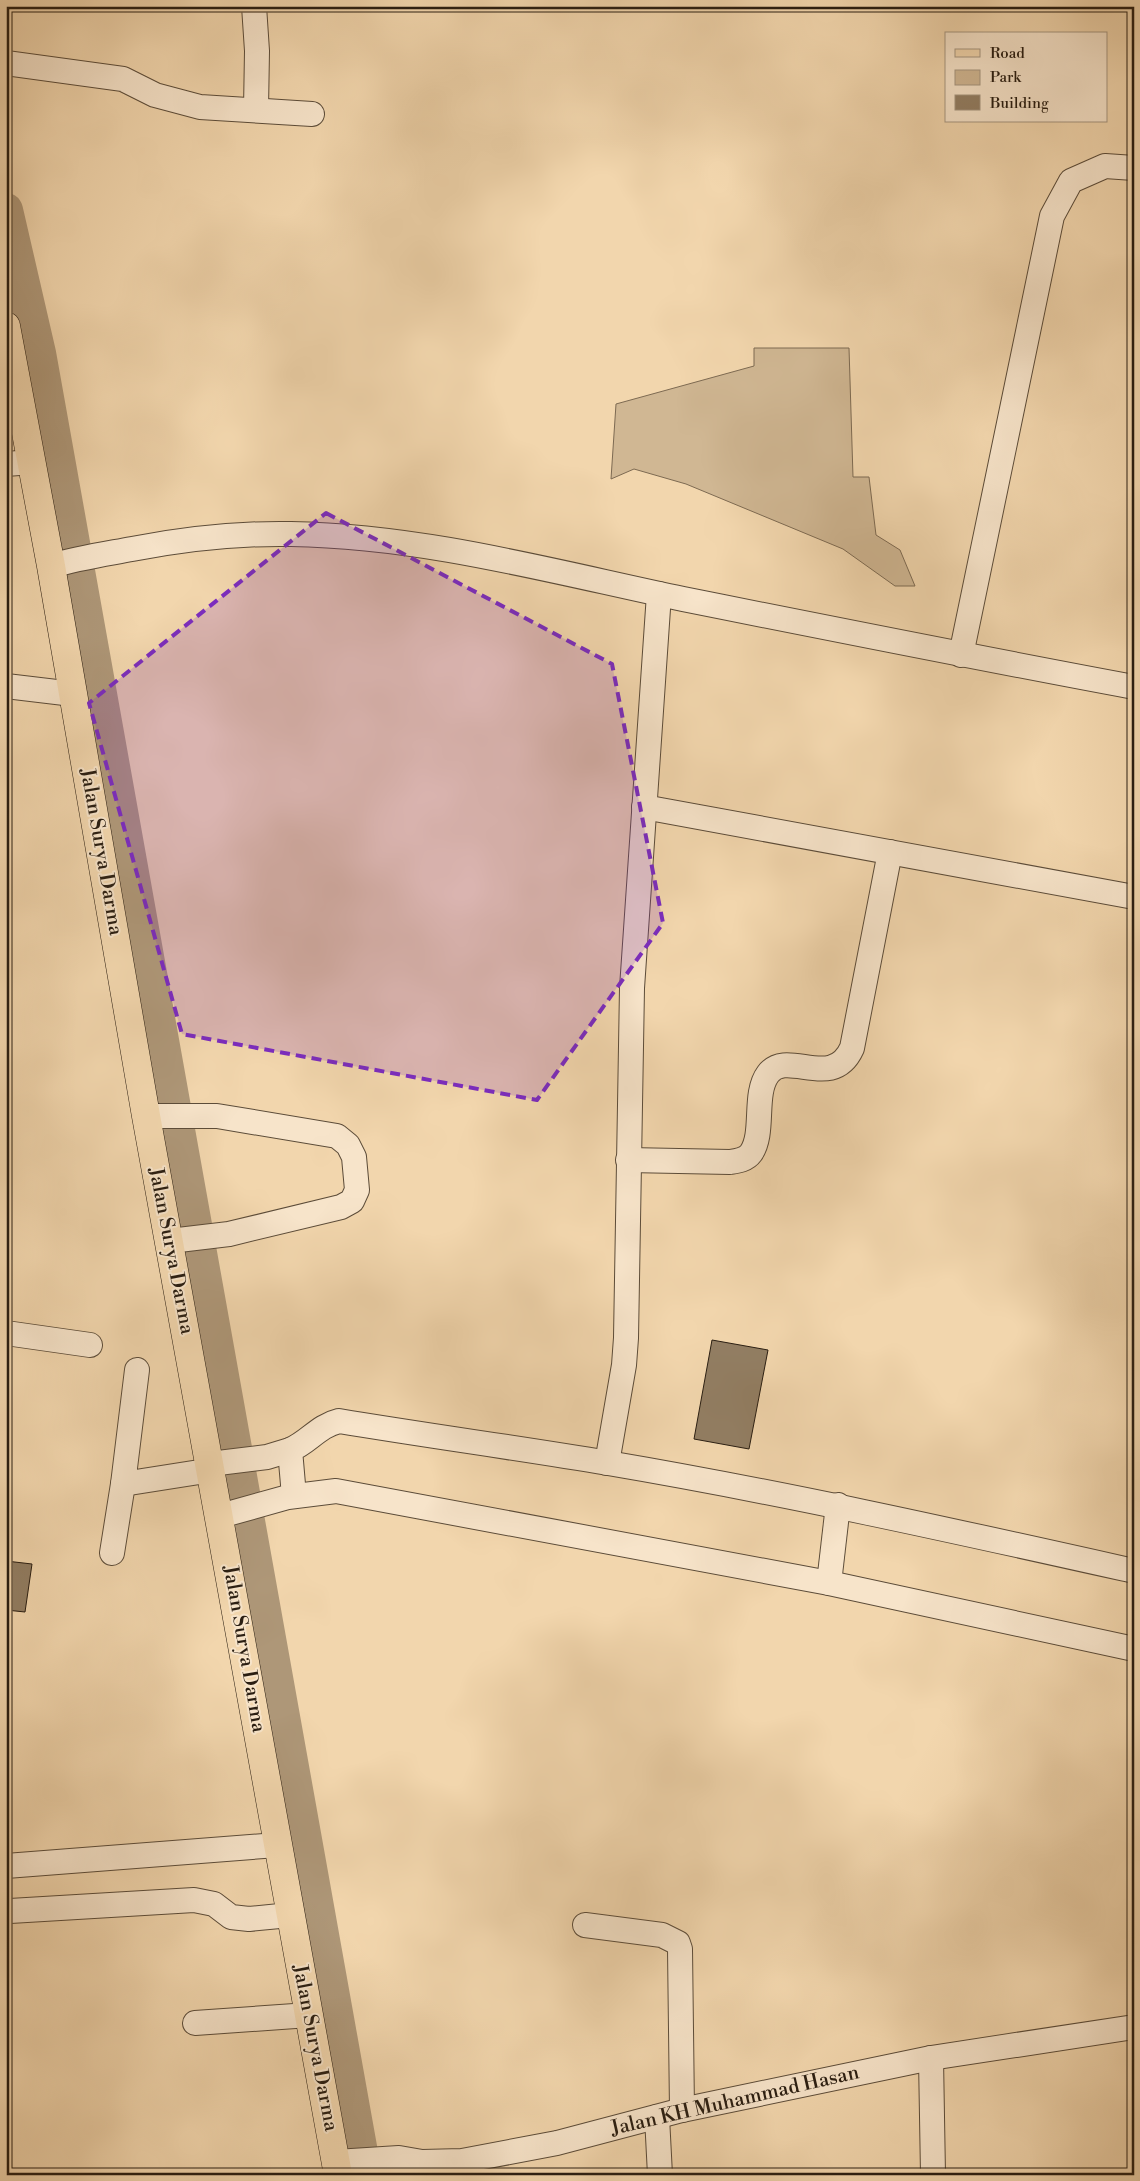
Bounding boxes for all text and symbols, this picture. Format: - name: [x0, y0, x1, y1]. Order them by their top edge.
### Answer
- legend: [945, 32, 1108, 122]
- text: Road: [990, 44, 1025, 63]
- text: Park: [990, 68, 1022, 87]
- text: Building: [989, 94, 1049, 113]
- street label: Jalan Surya Darma: [74, 766, 128, 938]
- street label: Jalan Surya Darma: [142, 1165, 200, 1337]
- street label: Jalan Surya Darma: [217, 1563, 271, 1735]
- street label: Jalan Surya Darma: [286, 1962, 344, 2134]
- street label: Jalan KH Muhammad Hasan: [607, 2060, 862, 2142]

